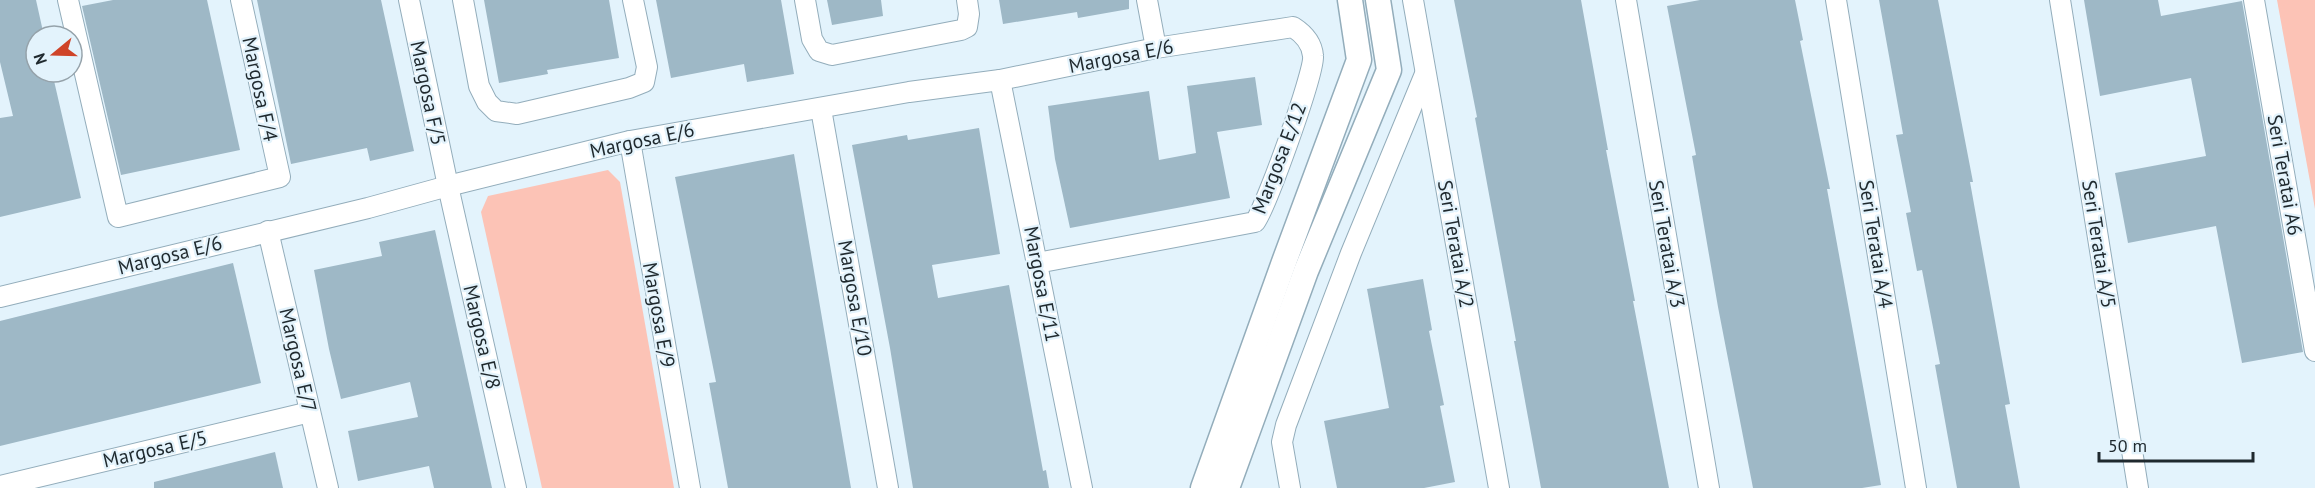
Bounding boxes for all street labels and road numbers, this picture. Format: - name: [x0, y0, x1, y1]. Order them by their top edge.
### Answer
- street label: Margosa E/6: [1066, 33, 1176, 79]
- street label: Margosa F/4: [236, 34, 284, 144]
- street label: Margosa F/5: [404, 38, 452, 148]
- street label: Margosa E/12: [1246, 99, 1312, 217]
- street label: Seri Teratai A6: [2262, 112, 2308, 238]
- street label: Margosa E/6: [587, 116, 697, 164]
- street label: Seri Teratai A/2: [1432, 178, 1480, 310]
- street label: Seri Teratai A/3: [1643, 178, 1691, 310]
- street label: Seri Teratai A/4: [1853, 178, 1899, 310]
- street label: Seri Teratai A/5: [2076, 178, 2122, 310]
- street label: Margosa E/11: [1018, 224, 1066, 344]
- street label: Margosa E/6: [115, 230, 225, 280]
- street label: Margosa E/10: [832, 238, 878, 358]
- street label: Margosa E/9: [637, 260, 681, 370]
- street label: Margosa E/8: [457, 282, 507, 392]
- street label: Margosa E/7: [273, 305, 323, 415]
- street label: Margosa E/5: [100, 424, 210, 474]

